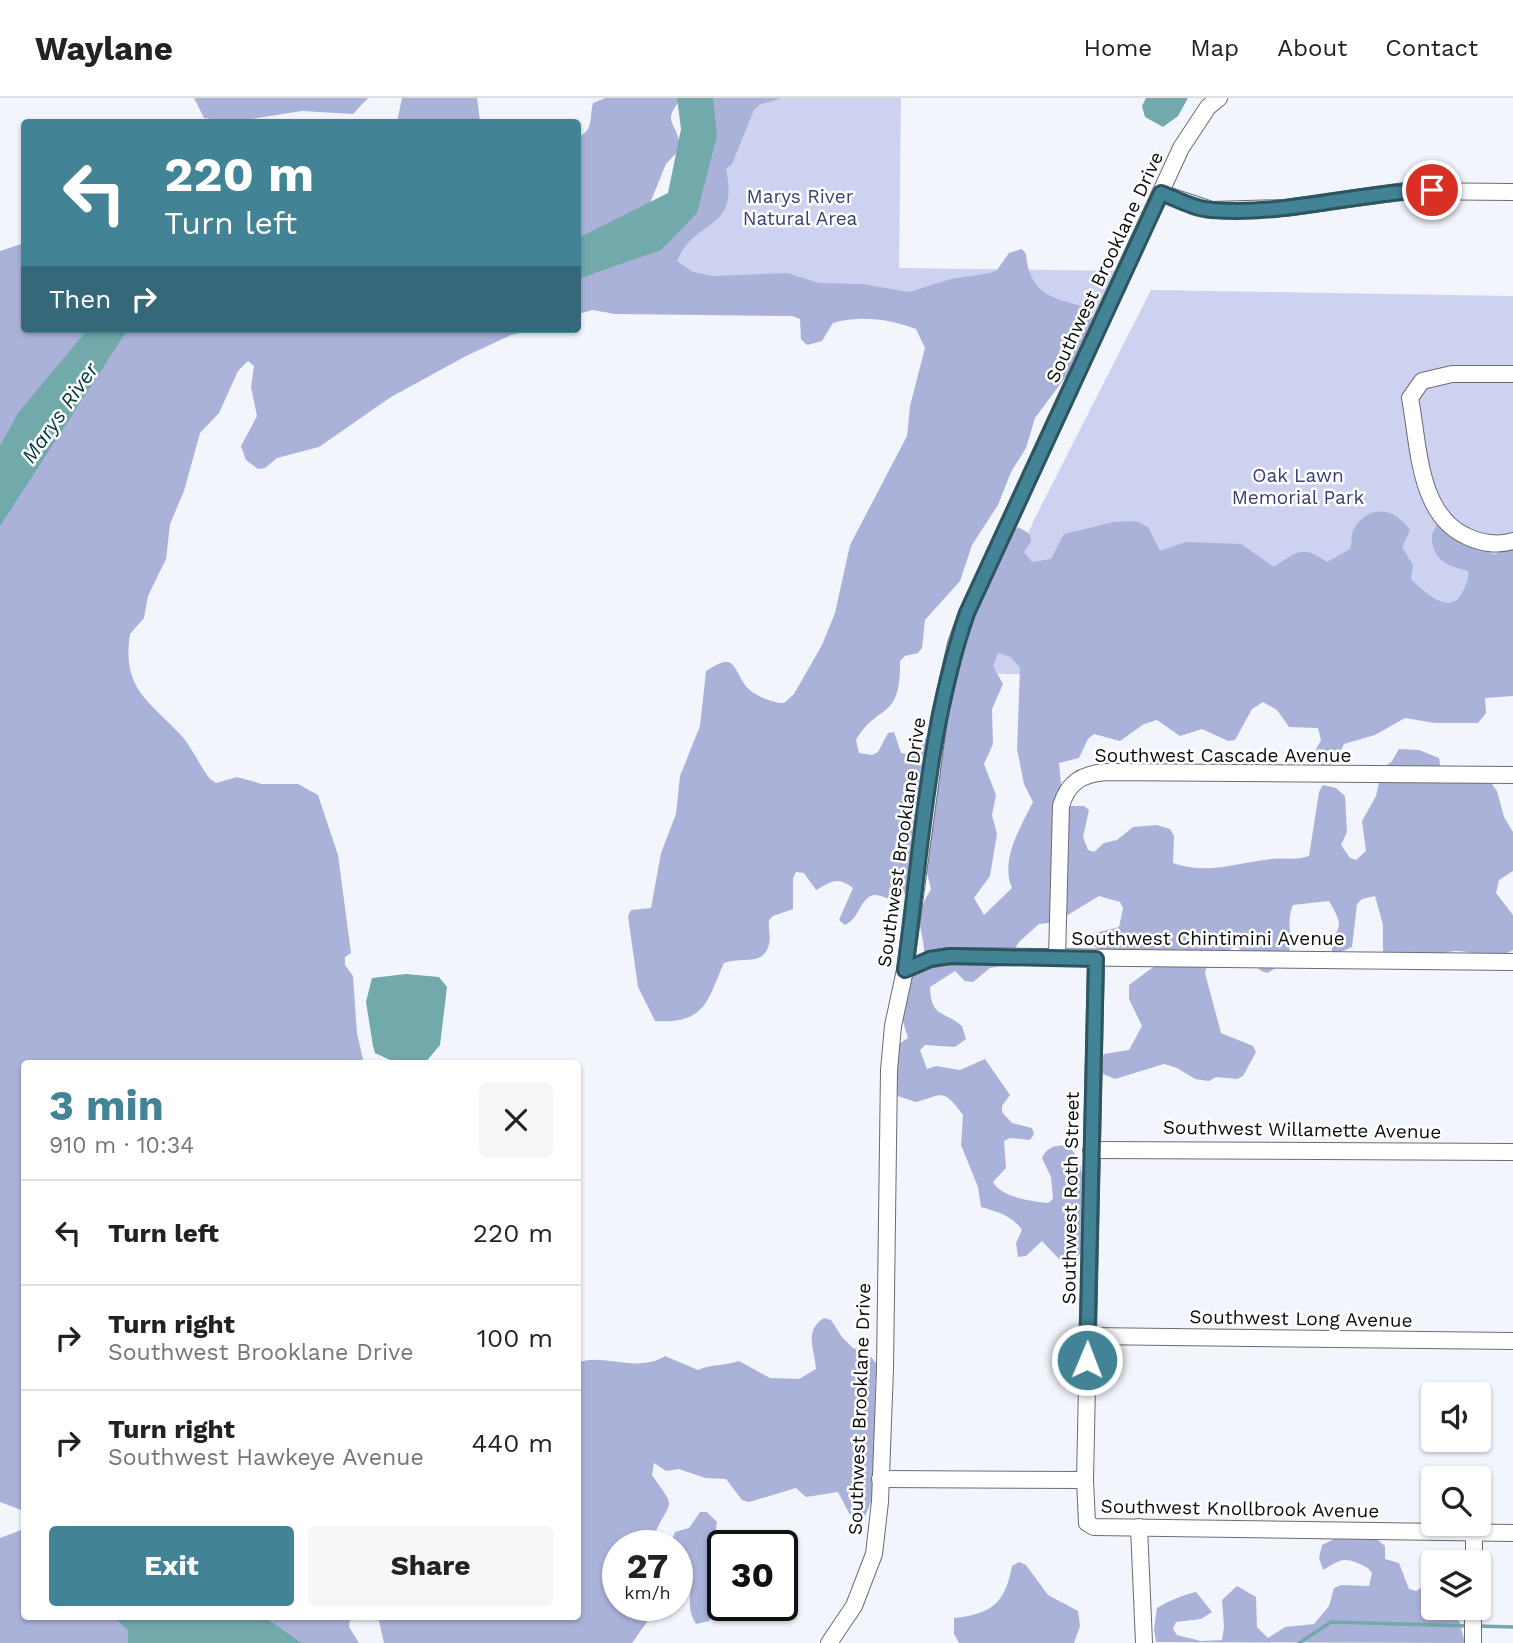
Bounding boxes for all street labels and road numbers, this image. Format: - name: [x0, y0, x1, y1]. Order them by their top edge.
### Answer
- street label: Southwest Brooklane Drive: [1041, 148, 1168, 386]
- street label: Southwest Brooklane Drive: [873, 716, 930, 969]
- street label: Southwest Cascade Avenue: [1095, 744, 1351, 767]
- street label: Southwest Chintimini Avenue: [1071, 927, 1345, 950]
- street label: Southwest Roth Street: [1057, 1091, 1084, 1305]
- street label: Southwest Willamette Avenue: [1163, 1116, 1441, 1143]
- street label: Southwest Brooklane Drive: [844, 1283, 875, 1536]
- street label: Southwest Long Avenue: [1189, 1305, 1413, 1332]
- street label: Southwest Knollbrook Avenue: [1101, 1495, 1379, 1522]

